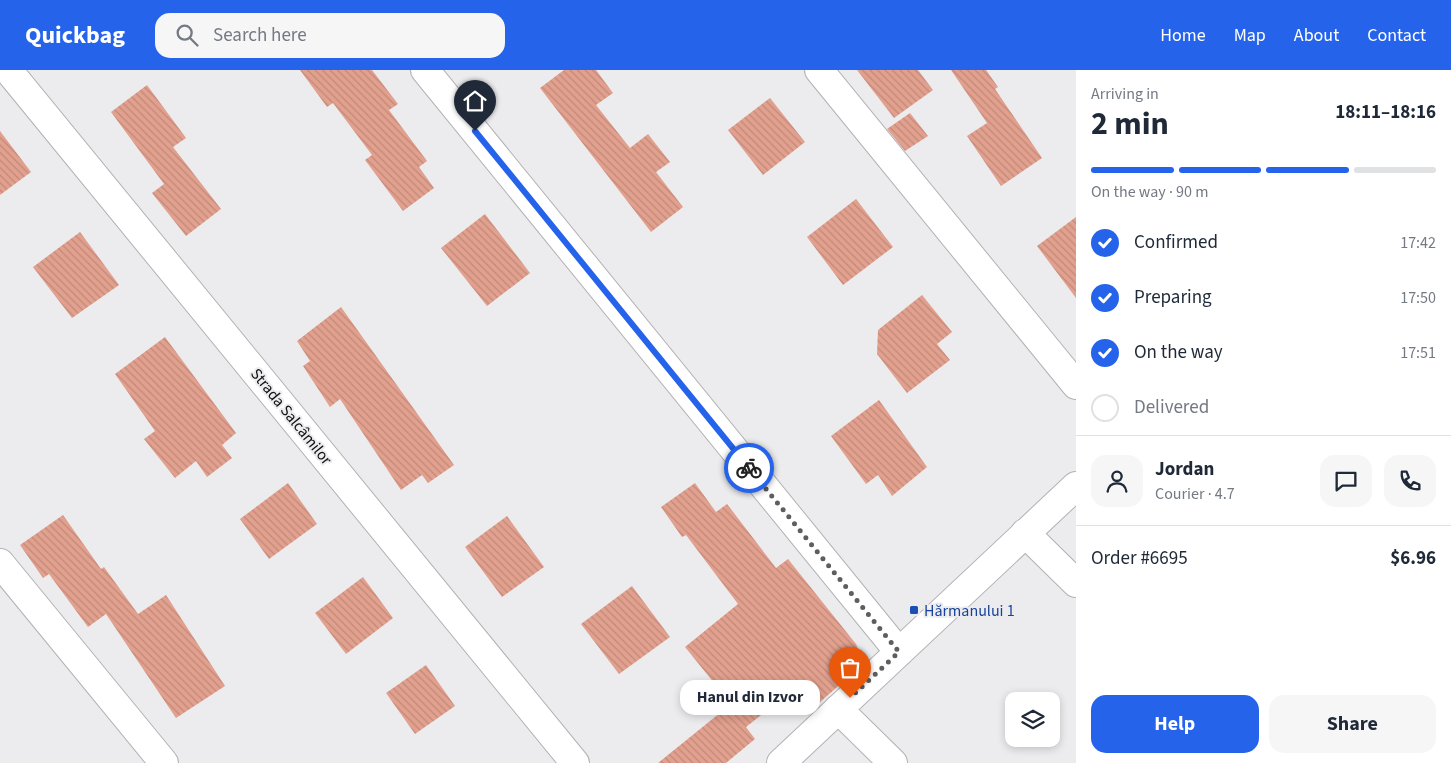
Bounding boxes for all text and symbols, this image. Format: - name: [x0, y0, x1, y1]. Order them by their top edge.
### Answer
- search box: [155, 13, 505, 58]
- text: Quickbag: [25, 18, 125, 53]
- icon: search: [173, 21, 201, 49]
- text: Search here: [213, 22, 307, 49]
- text: Home: [1160, 23, 1206, 48]
- text: Map: [1234, 23, 1266, 48]
- text: About: [1294, 23, 1339, 48]
- text: Contact: [1367, 23, 1426, 48]
- pin: [454, 80, 496, 131]
- text: Arriving in: [1091, 83, 1159, 105]
- icon: home: [461, 87, 489, 115]
- text: 18:11–18:16: [1335, 99, 1436, 126]
- text: 2 min: [1091, 101, 1169, 147]
- text: On the way · 90 m: [1091, 181, 1208, 203]
- icon: check: [1091, 229, 1119, 257]
- text: Confirmed: [1134, 229, 1218, 256]
- text: 17:42: [1400, 232, 1436, 254]
- icon: check: [1091, 284, 1119, 312]
- text: Preparing: [1134, 284, 1212, 311]
- text: 17:50: [1400, 287, 1436, 309]
- icon: check: [1091, 339, 1119, 367]
- text: On the way: [1134, 339, 1223, 366]
- text: 17:51: [1400, 342, 1436, 364]
- street label: Strada Salcâmilor: [245, 364, 337, 470]
- text: Delivered: [1134, 394, 1209, 421]
- courier: [724, 443, 774, 493]
- icon: bike: [735, 454, 763, 482]
- button: person: [1091, 455, 1143, 507]
- button: chat: [1320, 455, 1372, 507]
- button: phone: [1384, 455, 1436, 507]
- text: Jordan: [1155, 456, 1214, 483]
- text: Courier · 4.7: [1155, 483, 1235, 505]
- text: Order #6695: [1091, 545, 1188, 572]
- text: $6.96: [1390, 545, 1436, 572]
- place label: Hărmanului 1: [924, 600, 1015, 622]
- marker: Hărmanului 1: [908, 604, 920, 616]
- pin: [829, 647, 871, 698]
- icon: bag: [836, 654, 864, 682]
- callout: Hanul din Izvor: [680, 680, 820, 716]
- text: Hanul din Izvor: [697, 686, 803, 708]
- map controls: [1005, 692, 1060, 747]
- button: layers: [1005, 692, 1060, 747]
- button: Help: [1091, 695, 1259, 753]
- button: Share: [1269, 695, 1436, 753]

